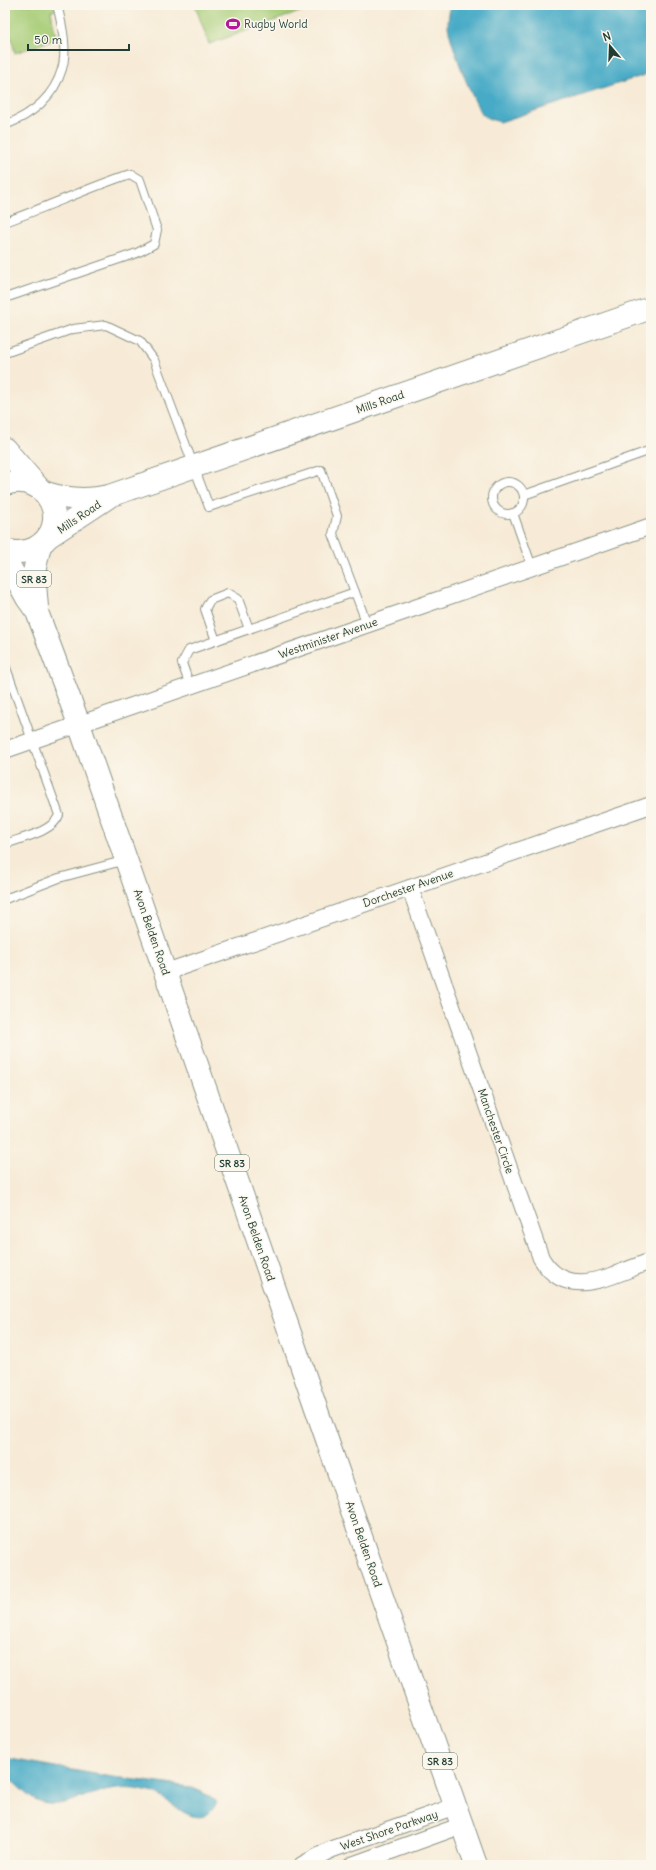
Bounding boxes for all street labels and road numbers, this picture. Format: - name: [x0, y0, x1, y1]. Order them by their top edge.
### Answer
- street label: Mills Road: [354, 387, 406, 417]
- street label: Mills Road: [54, 497, 104, 537]
- road number: SR 83: [17, 571, 51, 587]
- street label: Westminister Avenue: [277, 614, 379, 661]
- street label: Dorchester Avenue: [361, 866, 455, 910]
- street label: Avon Belden Road: [131, 887, 173, 977]
- street label: Manchester Circle: [475, 1087, 517, 1175]
- road number: SR 83: [215, 1155, 249, 1171]
- street label: Avon Belden Road: [236, 1193, 278, 1283]
- street label: Avon Belden Road: [343, 1499, 385, 1589]
- road number: SR 83: [423, 1753, 457, 1769]
- street label: West Shore Parkway: [338, 1807, 440, 1853]

